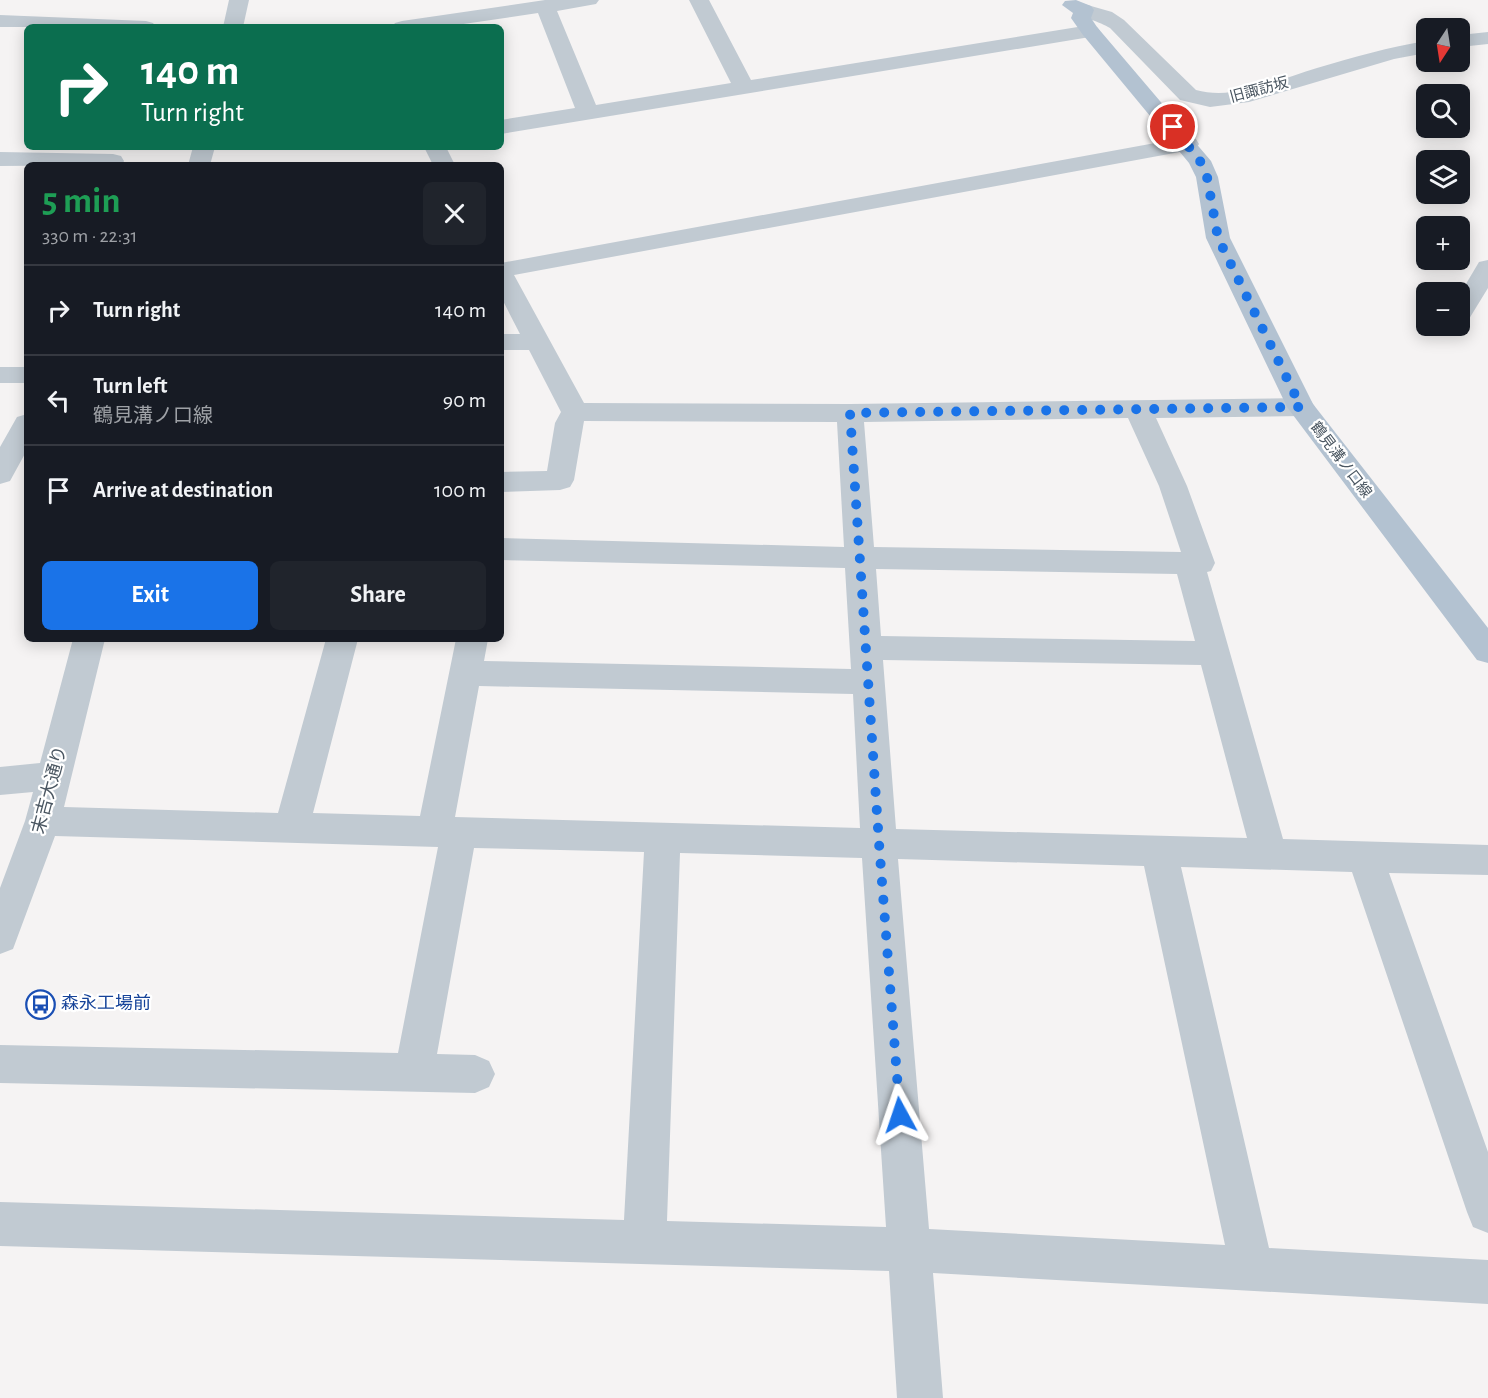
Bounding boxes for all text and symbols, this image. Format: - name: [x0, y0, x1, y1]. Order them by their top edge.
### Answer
- north arrow: [1416, 18, 1470, 72]
- map controls: [1416, 18, 1470, 336]
- icon: right: [42, 48, 120, 126]
- text: 140 m: [141, 50, 239, 92]
- street label: 旧諏訪坂: [1228, 74, 1290, 105]
- button: search: [1416, 84, 1470, 138]
- text: Turn right: [141, 99, 244, 126]
- pin: [1147, 101, 1198, 152]
- icon: arrive: [1156, 110, 1189, 143]
- button: layers: [1416, 150, 1470, 204]
- button: close: [423, 182, 486, 245]
- text: 5 min: [42, 183, 120, 219]
- button: +: [1416, 216, 1470, 270]
- text: 330 m · 22:31: [42, 226, 137, 246]
- button: −: [1416, 282, 1470, 336]
- icon: right: [42, 294, 75, 327]
- text: Turn right: [93, 299, 180, 321]
- text: 140 m: [435, 299, 486, 321]
- text: Turn left: [93, 375, 167, 397]
- icon: left: [42, 384, 75, 417]
- text: 90 m: [443, 389, 486, 411]
- text: 鶴見溝ノ口線: [93, 406, 213, 426]
- street label: 鶴見溝ノ口線: [1308, 419, 1375, 500]
- icon: arrive: [42, 474, 75, 507]
- text: Arrive at destination: [93, 479, 273, 501]
- text: 100 m: [434, 479, 486, 501]
- button: Exit: [42, 561, 258, 630]
- button: Share: [270, 561, 486, 630]
- street label: 末吉大通り: [29, 744, 70, 836]
- bus stop icon: 森永工場前: [24, 988, 56, 1020]
- place label: 森永工場前: [61, 993, 151, 1013]
- position arrow: [868, 1083, 932, 1147]

